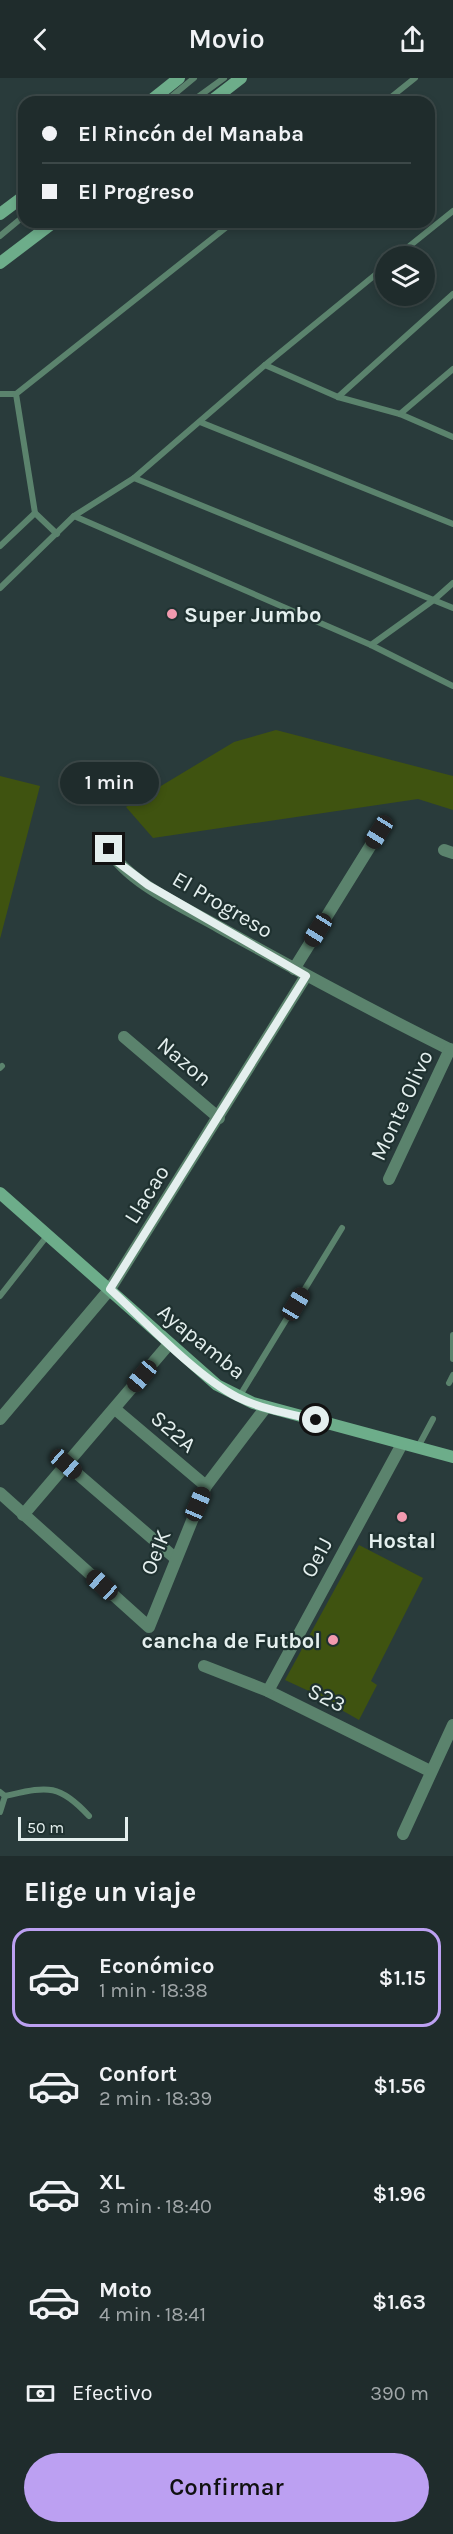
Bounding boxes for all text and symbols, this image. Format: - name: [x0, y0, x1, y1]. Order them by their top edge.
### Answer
- icon: back: [24, 23, 57, 56]
- text: Movio: [188, 23, 265, 55]
- icon: share: [396, 23, 429, 56]
- text: El Rincón del Manaba: [78, 121, 304, 147]
- text: El Progreso: [78, 179, 194, 205]
- map controls: [375, 246, 435, 306]
- button: layers: [375, 246, 435, 306]
- place label: Super Jumbo: [184, 602, 322, 628]
- marker: Super Jumbo: [165, 607, 179, 621]
- callout: 1 min: [60, 762, 158, 804]
- text: 1 min: [85, 771, 134, 794]
- car: [362, 812, 396, 852]
- route end: [95, 835, 122, 862]
- street label: El Progreso: [168, 866, 277, 944]
- car: [301, 910, 335, 950]
- street label: Nazon: [152, 1032, 217, 1092]
- street label: Monte Olivo: [365, 1046, 439, 1165]
- street label: Llacao: [119, 1160, 175, 1229]
- car: [279, 1284, 313, 1324]
- street label: Ayapamba: [152, 1299, 250, 1385]
- car: [124, 1356, 160, 1396]
- street label: S22A: [145, 1405, 202, 1459]
- route start: [302, 1406, 329, 1433]
- car: [47, 1445, 85, 1483]
- car: [183, 1484, 213, 1524]
- marker: Hostal: [395, 1510, 409, 1524]
- street label: Oe1K: [135, 1526, 177, 1579]
- place label: Hostal: [368, 1528, 436, 1554]
- street label: Oe1J: [296, 1533, 338, 1582]
- car: [83, 1566, 121, 1604]
- place label: cancha de Futbol: [142, 1628, 321, 1654]
- marker: cancha de Futbol: [326, 1633, 340, 1647]
- street label: S23: [303, 1678, 350, 1718]
- scale bar: [18, 1814, 128, 1842]
- text: 50 m: [27, 1818, 64, 1837]
- text: Elige un viaje: [24, 1876, 196, 1908]
- icon: car: [27, 1951, 81, 2005]
- text: Económico: [99, 1953, 214, 1979]
- text: $1.15: [379, 1965, 426, 1991]
- text: 1 min · 18:38: [99, 1979, 208, 2002]
- icon: car: [27, 2059, 81, 2113]
- text: Confort: [99, 2061, 177, 2087]
- text: $1.56: [373, 2073, 426, 2099]
- text: 2 min · 18:39: [99, 2087, 212, 2110]
- icon: car: [27, 2167, 81, 2221]
- text: XL: [99, 2169, 125, 2195]
- text: $1.96: [373, 2181, 426, 2207]
- text: 3 min · 18:40: [99, 2195, 212, 2218]
- icon: car: [27, 2275, 81, 2329]
- text: Moto: [99, 2277, 152, 2303]
- text: $1.63: [372, 2289, 426, 2315]
- text: 4 min · 18:41: [99, 2303, 206, 2326]
- icon: cash: [24, 2377, 57, 2410]
- text: Efectivo: [72, 2380, 152, 2406]
- text: 390 m: [370, 2382, 429, 2405]
- button: Confirmar: [24, 2453, 429, 2522]

